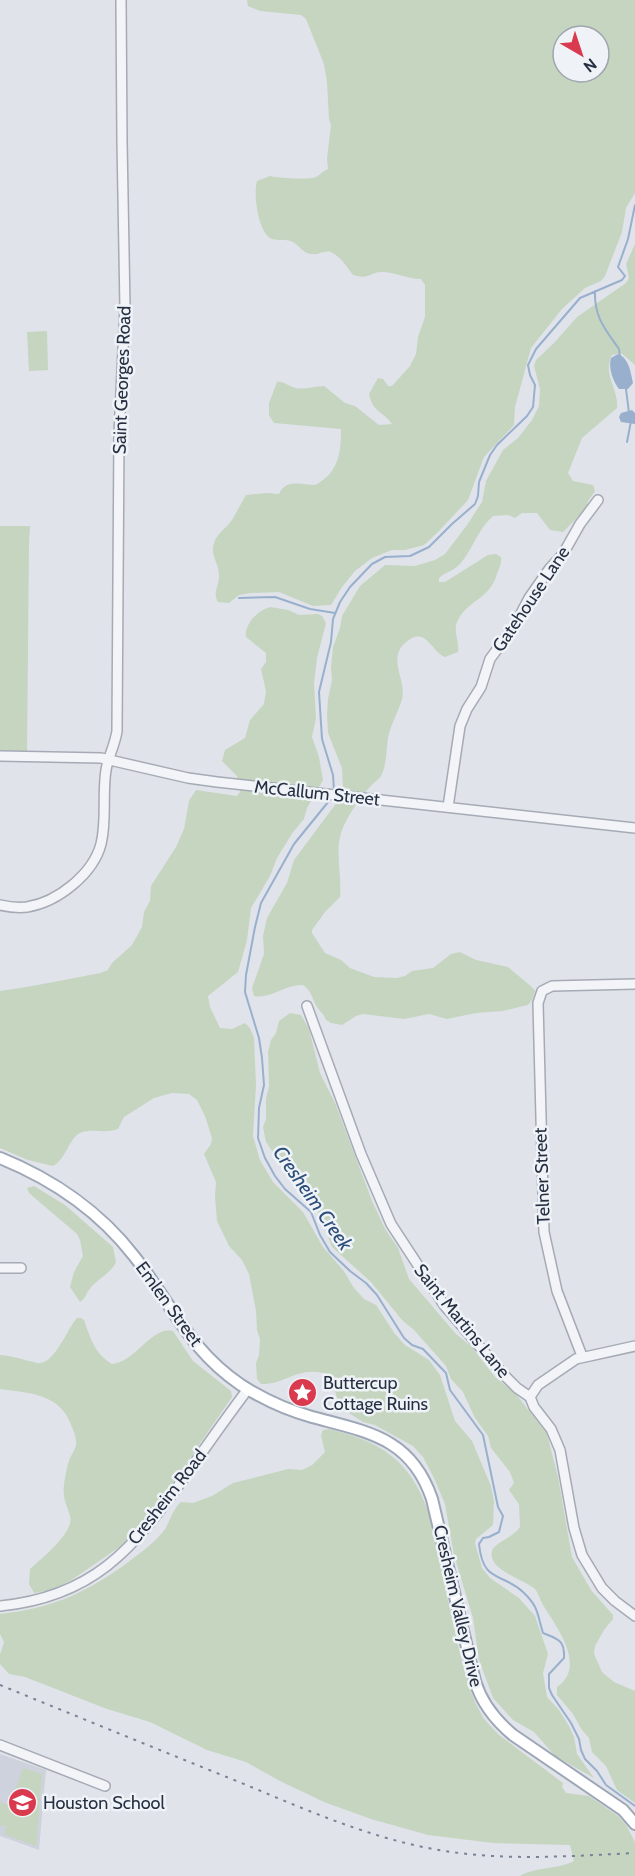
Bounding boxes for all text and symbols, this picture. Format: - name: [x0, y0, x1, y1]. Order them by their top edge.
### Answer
- north arrow: [551, 24, 611, 84]
- text: N: [580, 54, 600, 76]
- street label: Saint Georges Road: [108, 305, 136, 455]
- street label: Gatehouse Lane: [488, 542, 574, 656]
- street label: McCallum Street: [253, 775, 381, 811]
- street label: Telner Street: [529, 1127, 555, 1225]
- water label: Cresheim Creek: [268, 1141, 359, 1256]
- street label: Emlen Street: [131, 1257, 207, 1351]
- street label: Saint Martins Lane: [409, 1260, 515, 1382]
- place label: Buttercup Cottage Ruins: [323, 1372, 428, 1415]
- place icon: Buttercup Cottage Ruins: [286, 1377, 318, 1409]
- street label: Cresheim Road: [123, 1445, 211, 1549]
- street label: Cresheim Valley Drive: [429, 1523, 487, 1689]
- school or university icon: Houston School: [6, 1787, 38, 1819]
- place label: Houston School: [43, 1792, 165, 1814]

